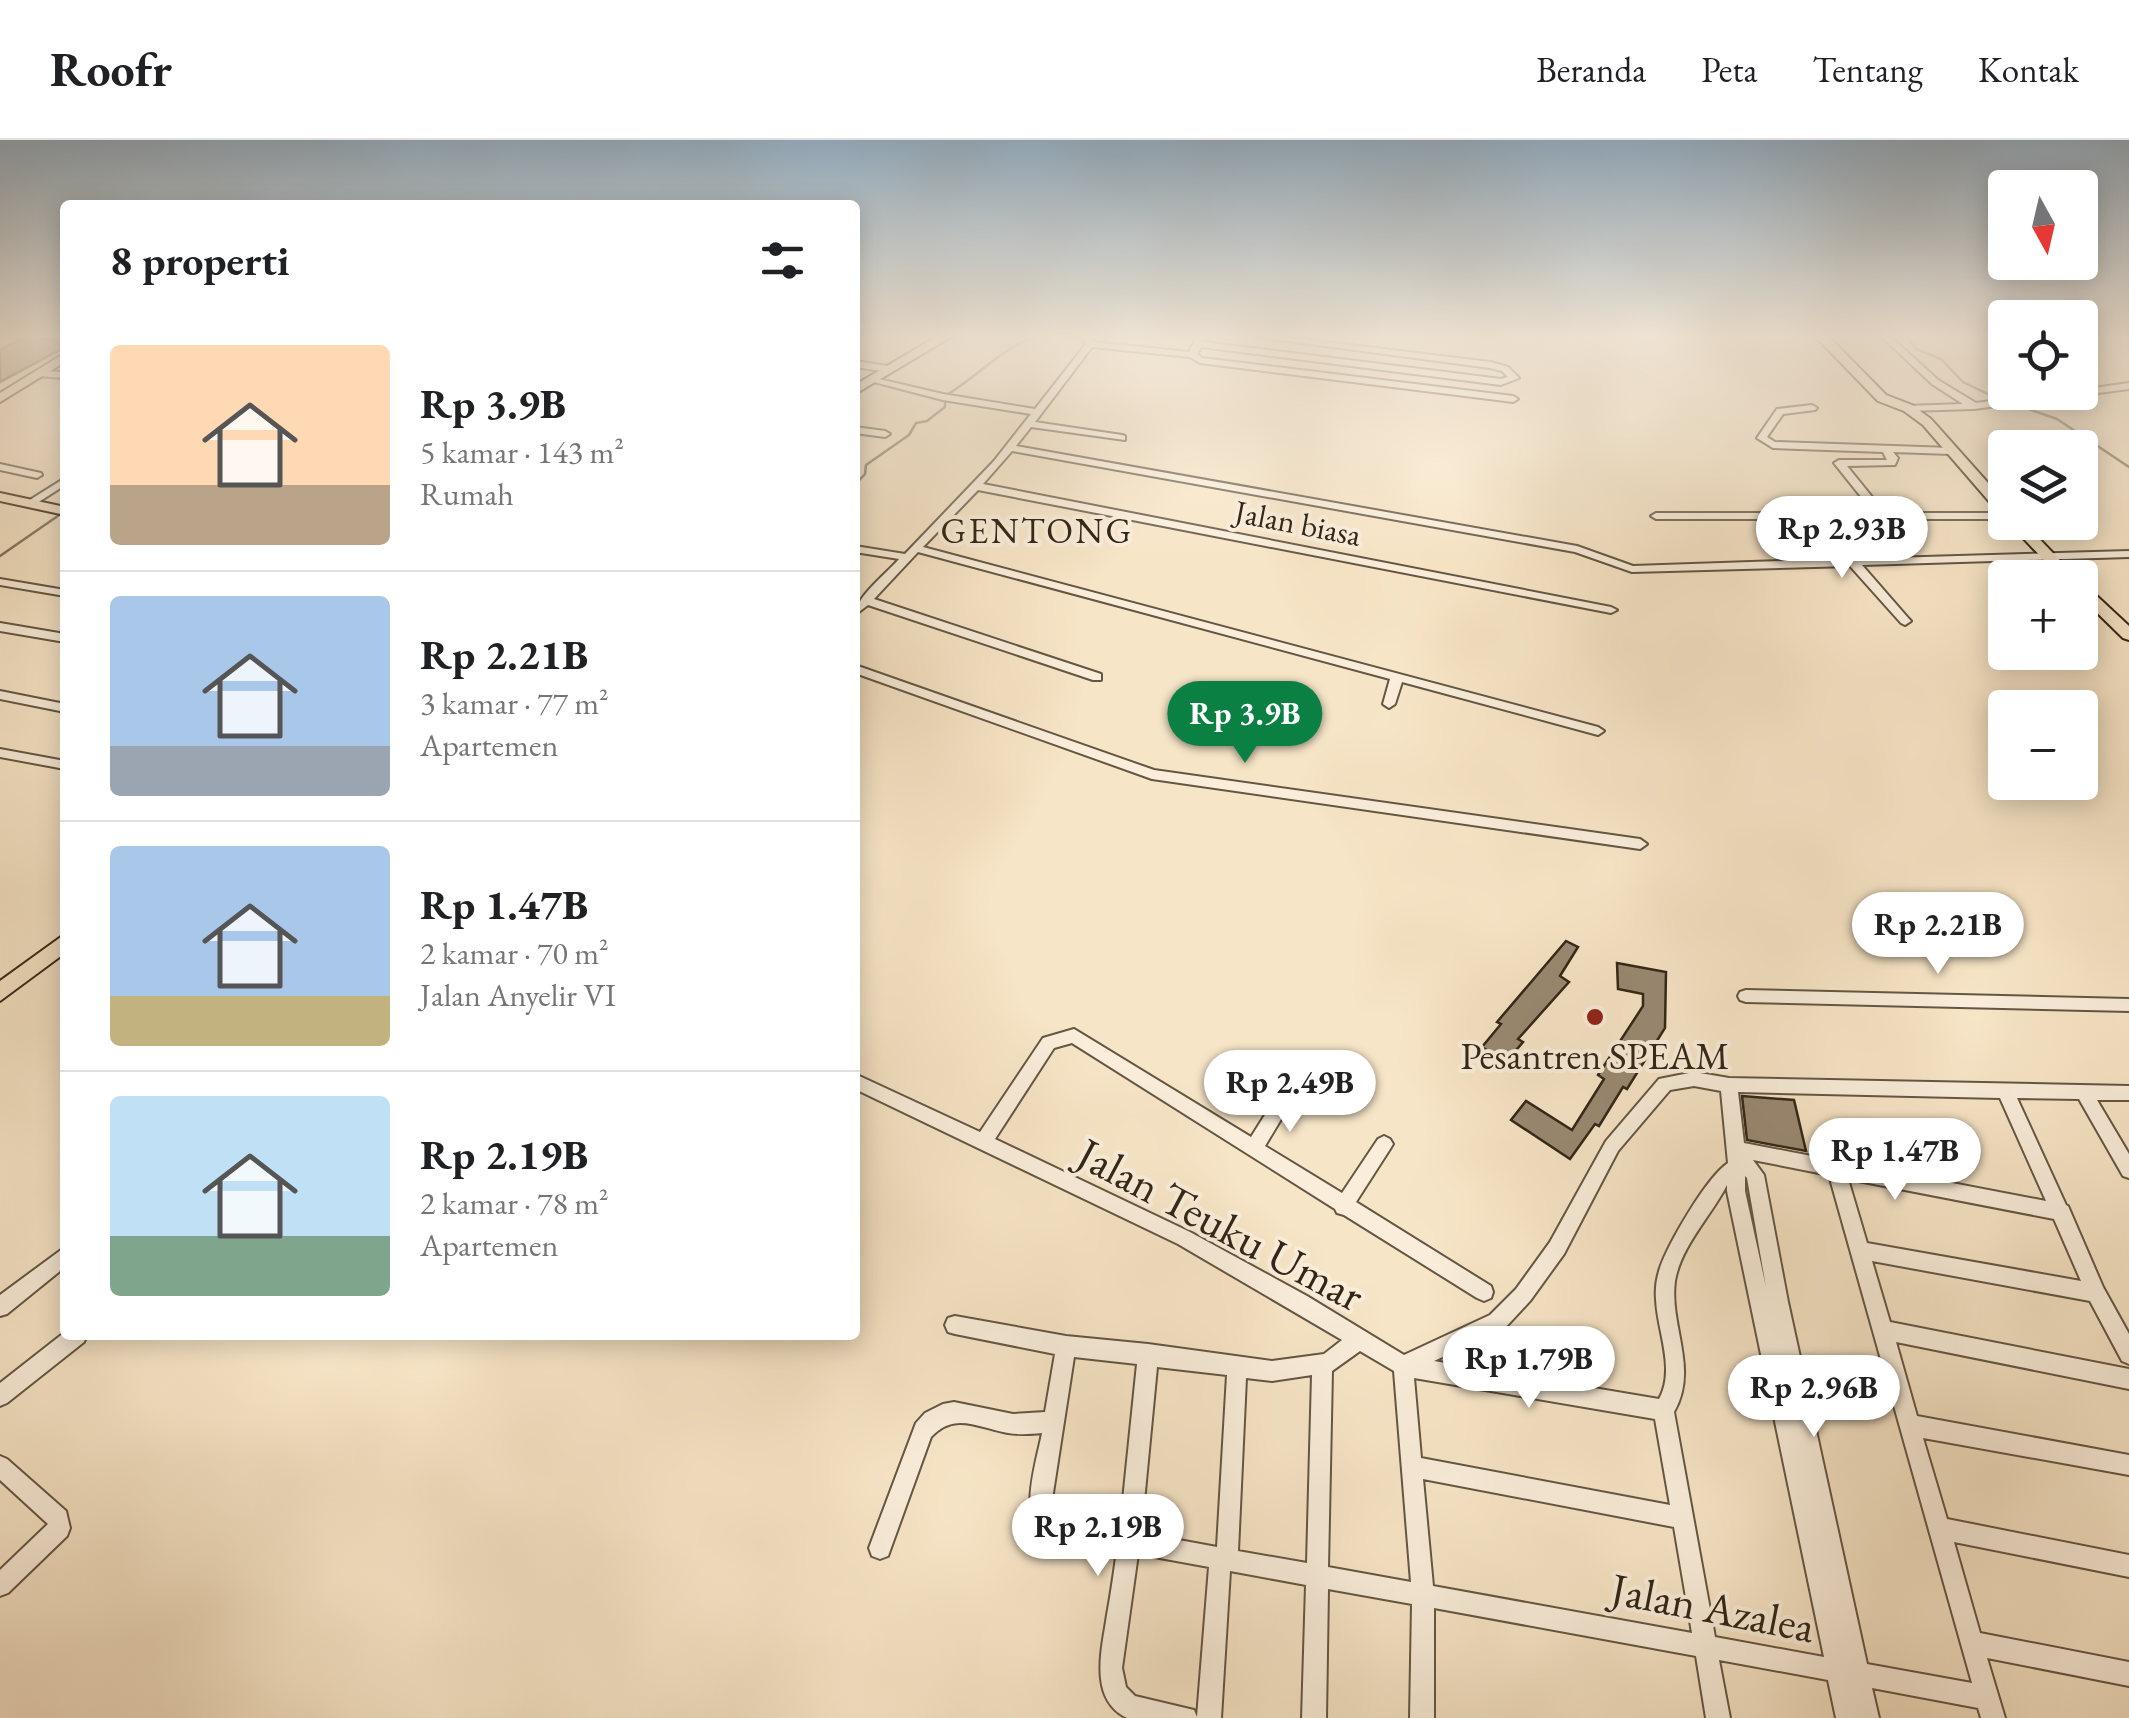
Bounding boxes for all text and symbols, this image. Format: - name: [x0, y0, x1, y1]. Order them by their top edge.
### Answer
- text: Roofr: [50, 38, 172, 100]
- text: Beranda: [1536, 47, 1646, 92]
- text: Peta: [1701, 47, 1757, 92]
- text: Tentang: [1812, 47, 1923, 92]
- text: Kontak: [1978, 47, 2079, 92]
- north arrow: [1988, 170, 2098, 280]
- map controls: [1988, 170, 2098, 800]
- text: 8 properti: [110, 233, 290, 288]
- icon: filters: [755, 233, 810, 288]
- button: locate: [1988, 300, 2098, 410]
- text: Rp 3.9B: [420, 376, 566, 431]
- icon: home: [190, 385, 310, 505]
- button: layers: [1988, 430, 2098, 540]
- text: 5 kamar · 143 m²: [420, 431, 624, 473]
- text: Rumah: [420, 473, 514, 515]
- street label: Jalan biasa: [1228, 490, 1365, 556]
- pin: Rp 2.93B: [1739, 496, 1945, 581]
- text: Rp 2.93B: [1778, 507, 1906, 549]
- district label: GENTONG: [940, 508, 1134, 553]
- button: +: [1988, 560, 2098, 670]
- text: Rp 2.21B: [420, 627, 588, 682]
- icon: home: [190, 636, 310, 756]
- pin: Rp 3.9B: [1153, 681, 1337, 766]
- text: 3 kamar · 77 m²: [420, 682, 609, 724]
- button: −: [1988, 690, 2098, 800]
- text: Rp 3.9B: [1189, 692, 1301, 734]
- text: Apartemen: [420, 724, 558, 766]
- text: Rp 1.47B: [420, 877, 588, 932]
- icon: home: [190, 886, 310, 1006]
- pin: Rp 2.21B: [1835, 892, 2041, 977]
- text: Rp 2.21B: [1874, 903, 2002, 945]
- text: 2 kamar · 70 m²: [420, 932, 609, 974]
- text: Jalan Anyelir VI: [420, 974, 616, 1016]
- marker: Pesantren SPEAM: [1584, 1006, 1606, 1028]
- place label: Pesantren SPEAM: [1460, 1031, 1730, 1080]
- pin: Rp 2.49B: [1187, 1050, 1393, 1135]
- text: Rp 2.49B: [1226, 1061, 1354, 1103]
- pin: Rp 1.47B: [1792, 1118, 1998, 1203]
- street label: Jalan Teuku Umar: [1064, 1122, 1374, 1324]
- text: Rp 2.19B: [420, 1127, 588, 1182]
- text: Rp 1.47B: [1831, 1129, 1959, 1171]
- icon: home: [190, 1136, 310, 1256]
- text: 2 kamar · 78 m²: [420, 1182, 609, 1224]
- text: Apartemen: [420, 1224, 558, 1266]
- pin: Rp 1.79B: [1426, 1326, 1632, 1411]
- text: Rp 1.79B: [1465, 1337, 1593, 1379]
- pin: Rp 2.96B: [1711, 1355, 1917, 1440]
- text: Rp 2.96B: [1750, 1366, 1878, 1408]
- pin: Rp 2.19B: [995, 1494, 1201, 1579]
- text: Rp 2.19B: [1034, 1505, 1162, 1547]
- street label: Jalan Azalea: [1602, 1558, 1820, 1655]

